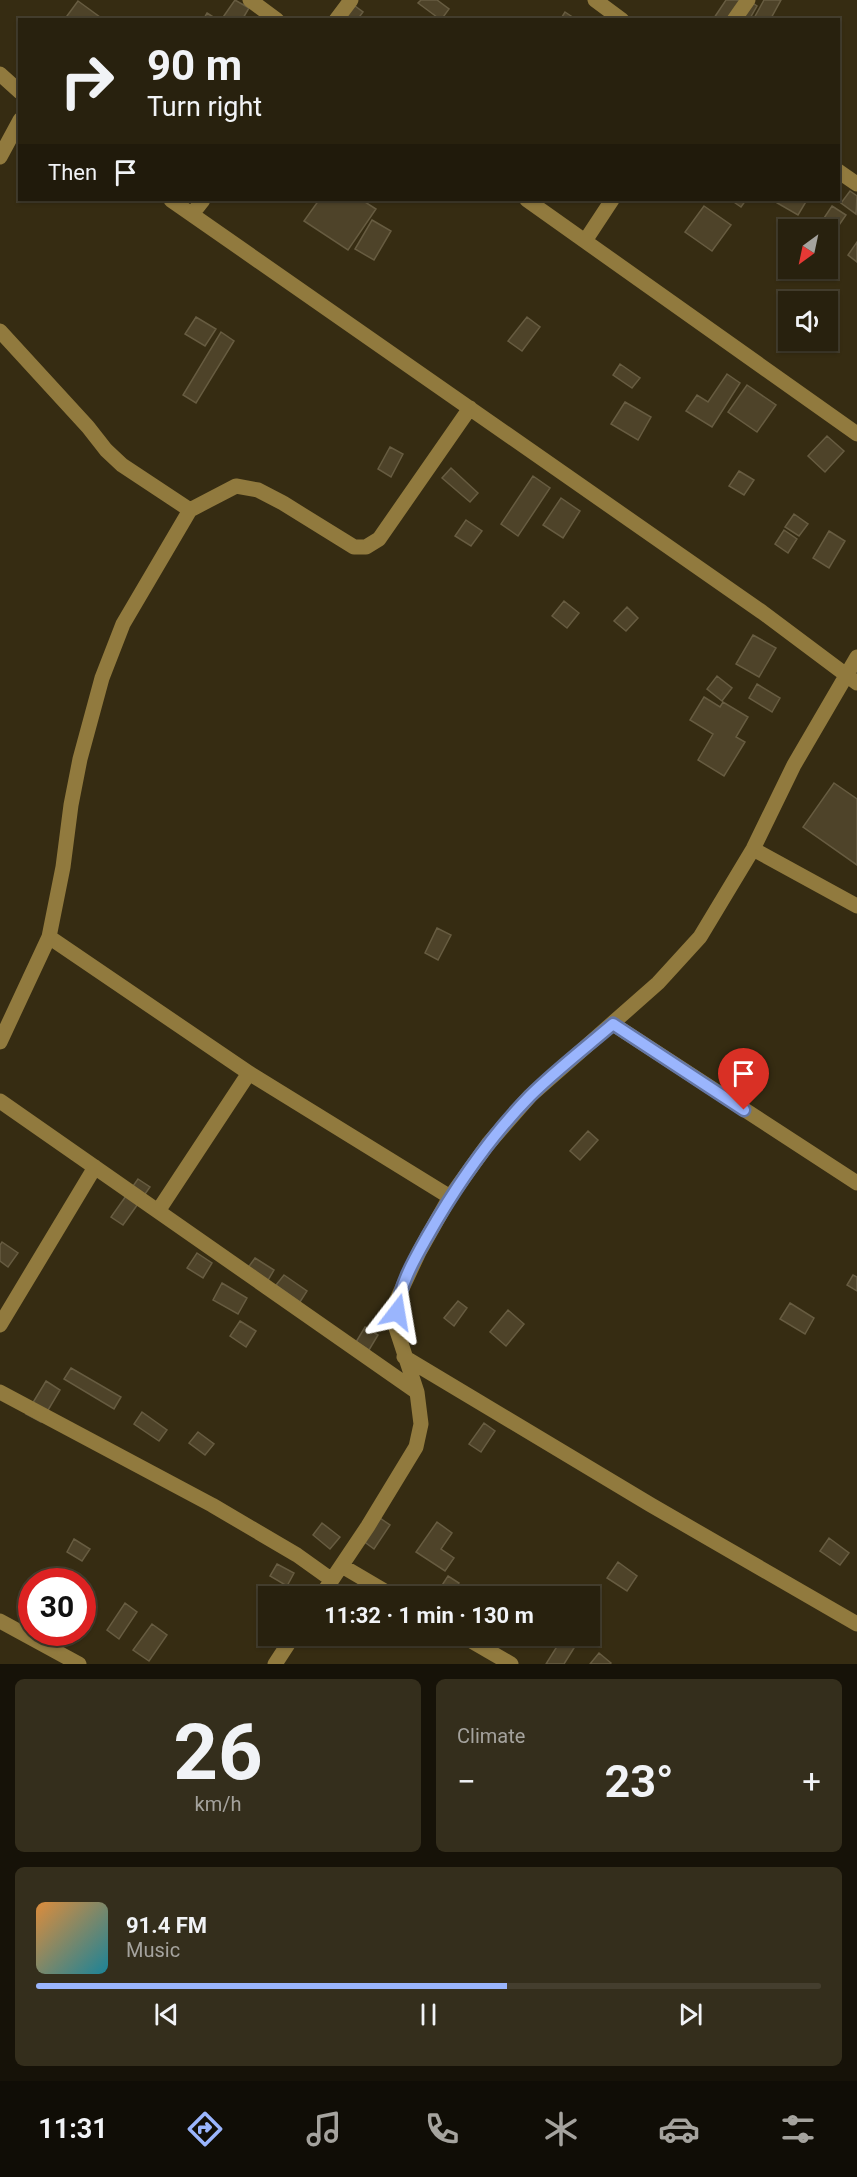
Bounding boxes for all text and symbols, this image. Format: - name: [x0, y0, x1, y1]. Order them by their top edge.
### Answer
- text: 90 m: [147, 41, 242, 90]
- icon: right: [48, 42, 126, 120]
- text: Turn right: [147, 91, 262, 123]
- icon: arrive: [109, 156, 142, 189]
- text: Then: [48, 160, 97, 185]
- north arrow: [778, 219, 838, 279]
- map controls: [778, 219, 838, 351]
- button: sound: [778, 291, 838, 351]
- pin: [718, 1048, 769, 1110]
- icon: arrive: [727, 1057, 760, 1090]
- position arrow: [365, 1280, 429, 1344]
- speed limit sign: 30: [18, 1568, 96, 1646]
- text: 11:32 · 1 min · 130 m: [324, 1603, 534, 1628]
- text: 26: [173, 1707, 263, 1798]
- text: Climate: [457, 1724, 525, 1748]
- text: 23°: [604, 1755, 674, 1808]
- text: −: [457, 1762, 476, 1801]
- text: +: [802, 1762, 821, 1801]
- text: km/h: [195, 1792, 241, 1816]
- text: 91.4 FM: [126, 1913, 207, 1938]
- text: Music: [126, 1938, 180, 1962]
- icon: previous: [150, 1998, 183, 2031]
- icon: pause: [412, 1998, 445, 2031]
- icon: next: [674, 1998, 707, 2031]
- icon: directions: [184, 2108, 226, 2150]
- icon: music: [303, 2108, 345, 2150]
- icon: phone: [421, 2108, 463, 2150]
- icon: climate: [540, 2108, 582, 2150]
- icon: car: [658, 2108, 700, 2150]
- icon: filters: [777, 2108, 819, 2150]
- text: 11:31: [38, 2113, 108, 2145]

